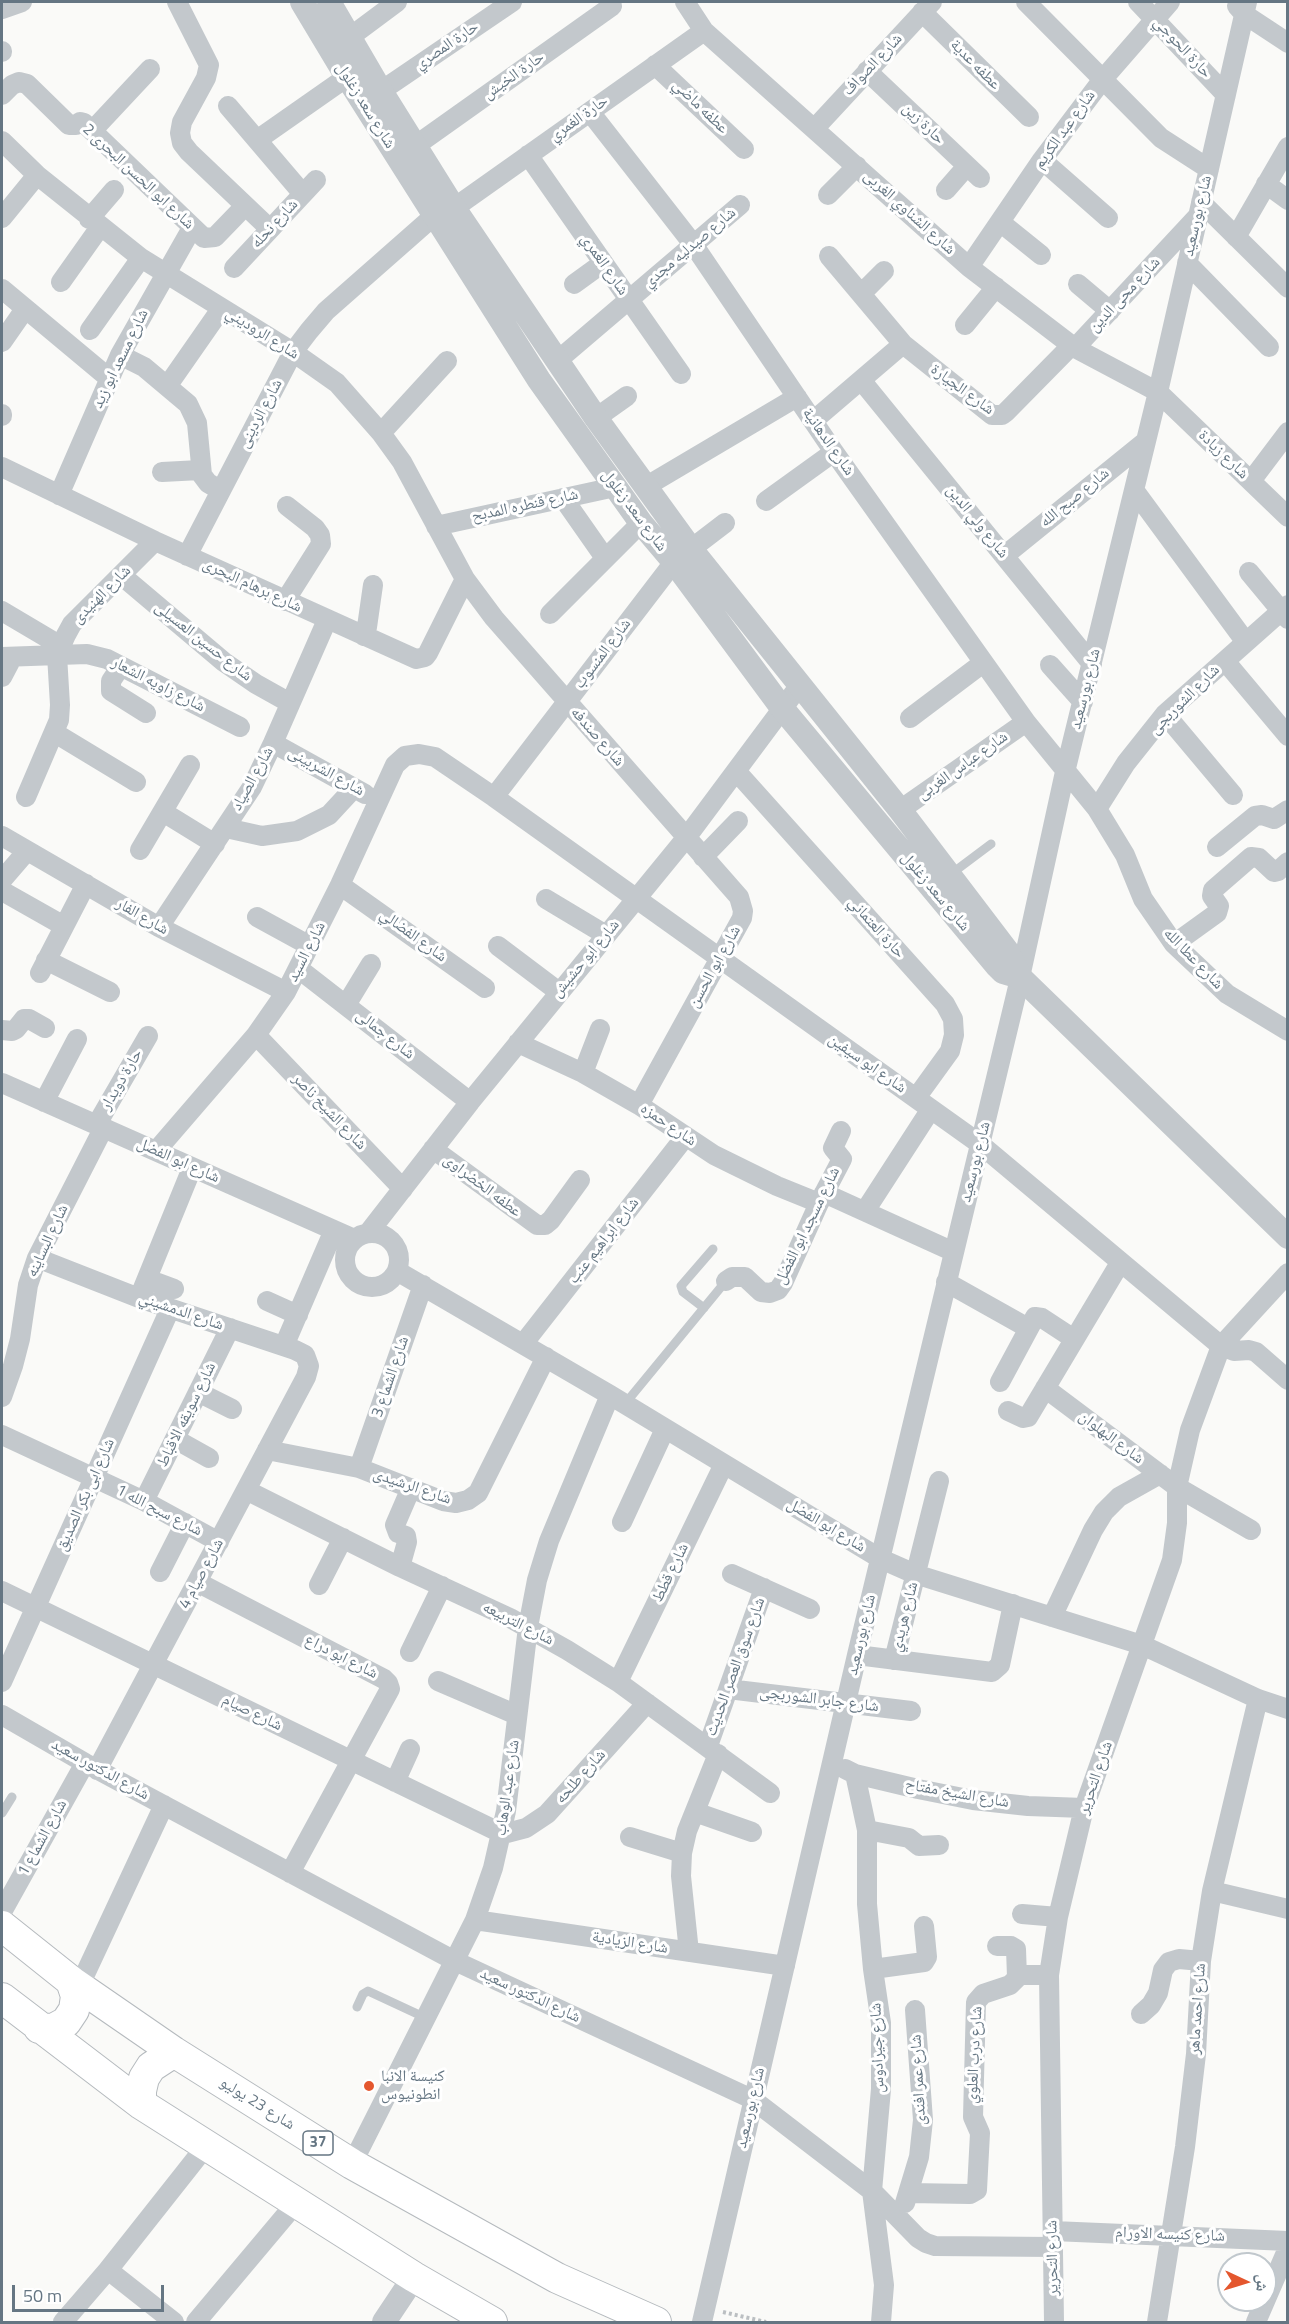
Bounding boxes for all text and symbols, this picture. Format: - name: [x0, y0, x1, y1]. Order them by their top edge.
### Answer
- street label: حارة الحوجي: [1149, 13, 1215, 83]
- street label: حارة المصري: [411, 18, 483, 74]
- street label: شارع الصواف: [839, 30, 907, 100]
- street label: عطفه عدية: [946, 36, 1004, 94]
- street label: حارة الخيش: [480, 48, 548, 104]
- street label: شارع سعد زغلول: [331, 60, 399, 152]
- street label: عطفه ماضي: [668, 76, 732, 138]
- street label: شارع عبد الكريم: [1030, 87, 1100, 173]
- street label: حارة الغمري: [546, 92, 612, 146]
- street label: حارة زين: [898, 99, 948, 149]
- street label: شارع ابو الحسن البحرى 2: [78, 120, 198, 234]
- street label: شارع الشناوي الغربى: [859, 167, 959, 259]
- street label: شارع بورسعيد: [1179, 174, 1217, 258]
- street label: شارع نحله: [247, 195, 303, 253]
- street label: شارع صيدليه مجدي: [640, 204, 740, 292]
- street label: شارع الغمري: [576, 231, 632, 299]
- street label: شارع محى الدين: [1085, 253, 1165, 337]
- street label: شارع الروديني: [222, 304, 302, 364]
- street label: شارع مسعد ابو زيد: [89, 306, 153, 412]
- street label: شارع الجيارة: [926, 360, 998, 420]
- street label: شارع الردينى: [235, 376, 287, 452]
- street label: شارع الدهانية: [798, 404, 858, 480]
- street label: شارع زيادة: [1194, 426, 1252, 484]
- street label: شارع صبح الله: [1036, 464, 1114, 532]
- street label: شارع سعد زغلول: [597, 466, 671, 556]
- street label: شارع ولي الدين: [942, 481, 1012, 563]
- street label: شارع قنطره المدبح: [470, 485, 580, 527]
- street label: شارع برهام البحرى: [199, 555, 305, 617]
- street label: شارع الهنيدى: [69, 562, 135, 628]
- street label: شارع حسين العسيلى: [150, 598, 256, 686]
- street label: شارع المنسوب: [570, 615, 636, 693]
- street label: شارع بورسعيد: [1067, 647, 1105, 731]
- street label: شارع زاويه الشعار: [108, 653, 208, 717]
- street label: شارع الشوربجى: [1146, 661, 1224, 739]
- street label: شارع صندفه: [566, 703, 628, 771]
- street label: شارع عباس الغربى: [914, 728, 1012, 804]
- street label: شارع الشربينى: [285, 743, 367, 801]
- street label: شارع الصياد: [228, 744, 278, 814]
- street label: شارع سعد زغلول: [896, 849, 974, 935]
- street label: حارة العتماني: [843, 893, 909, 963]
- street label: شارع الفار: [112, 894, 172, 940]
- street label: شارع الفضالي: [376, 905, 450, 967]
- street label: شارع ابو حشيش: [548, 916, 624, 1002]
- street label: شارع السيد: [284, 919, 330, 985]
- street label: شارع ابو الحسن: [685, 923, 745, 1011]
- street label: شارع عطا الله: [1159, 924, 1227, 994]
- street label: شارع جمالى: [352, 1006, 418, 1064]
- street label: شارع ابو سيفين: [824, 1030, 910, 1098]
- street label: حارة دويدار: [97, 1046, 147, 1114]
- street label: شارع الشيخ ناصر: [288, 1070, 370, 1154]
- street label: شارع حمزه: [636, 1099, 700, 1151]
- street label: شارع بورسعيد: [957, 1120, 995, 1204]
- street label: شارع ابو الفضل: [134, 1134, 222, 1188]
- street label: عطفه الخضراوى: [439, 1150, 525, 1222]
- street label: شارع مسجد ابو الفضل: [771, 1164, 845, 1288]
- street label: شارع ابراهيم عنب: [564, 1194, 644, 1288]
- street label: شارع البساينه: [23, 1202, 73, 1280]
- street label: شارع الدمشيني: [136, 1289, 226, 1335]
- street label: شارع الشماع 3: [368, 1334, 414, 1420]
- street label: شارع سويقه الاقباط: [153, 1359, 221, 1471]
- street label: شارع البهلوان: [1075, 1407, 1147, 1469]
- street label: شارع ابى بكر الصديق: [53, 1436, 119, 1554]
- street label: شارع الرشيدى: [370, 1465, 454, 1509]
- street label: شارع سبح الله 1: [113, 1481, 205, 1541]
- street label: شارع ابو الفضل: [783, 1495, 869, 1557]
- street label: شارع صيام 4: [176, 1536, 228, 1612]
- street label: شارع قطط: [649, 1540, 693, 1606]
- street label: شارع هريدي: [887, 1580, 923, 1654]
- street label: شارع بورسعيد: [843, 1593, 881, 1677]
- street label: شارع سوق العصر الحديث: [702, 1595, 770, 1739]
- street label: شارع التربيعه: [479, 1598, 557, 1650]
- street label: شارع ابو دراع: [301, 1630, 381, 1684]
- street label: شارع جابر الشوربجى: [758, 1683, 880, 1717]
- street label: شارع صيام: [219, 1690, 285, 1736]
- street label: شارع الدكتور سعيد: [48, 1735, 152, 1805]
- street label: شارع عبد الوهاب: [492, 1739, 524, 1837]
- street label: شارع التحرير: [1075, 1739, 1117, 1817]
- street label: شارع طلحه: [552, 1746, 610, 1808]
- street label: شارع الشيخ مفتاح: [904, 1775, 1010, 1813]
- street label: شارع الشماع 1: [14, 1796, 72, 1880]
- street label: شارع الزيادية: [591, 1928, 669, 1958]
- street label: شارع احمد ماهر: [1185, 1963, 1211, 2055]
- street label: شارع الدكتور سعيد: [477, 1964, 583, 2028]
- street label: شارع جيرادوس: [867, 2002, 889, 2094]
- street label: شارع درب العلوي: [963, 2006, 987, 2104]
- street label: شارع عمر افندى: [907, 2034, 931, 2126]
- street label: شارع بورسعيد: [732, 2066, 770, 2150]
- place label: كنيسة الانبا انطونيوس: [381, 2067, 445, 2105]
- street label: شارع 23 يوليو: [216, 2073, 298, 2135]
- marker: كنيسة الانبا انطونيوس: [362, 2079, 376, 2093]
- road number: 37: [303, 2131, 333, 2155]
- street label: شارع التحرير: [1043, 2220, 1063, 2296]
- street label: شارع كنيسه الاورام: [1115, 2223, 1225, 2247]
- north arrow: [1217, 2252, 1277, 2312]
- scale bar: [15, 2273, 166, 2311]
- text: ش: [1250, 2274, 1276, 2292]
- text: 50 m: [23, 2282, 62, 2309]

